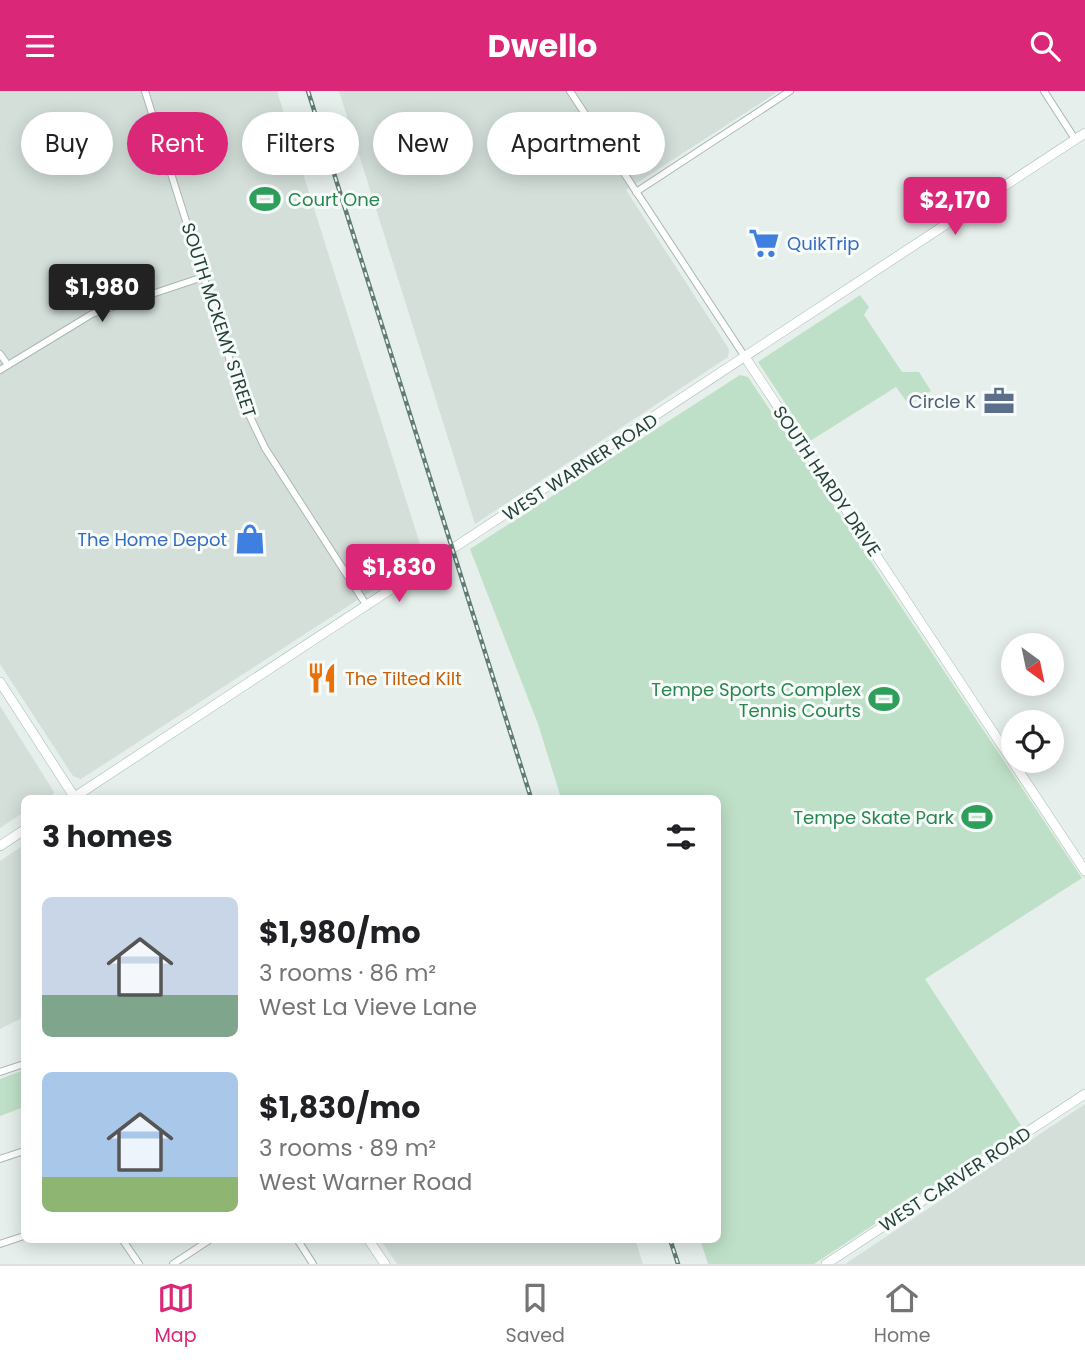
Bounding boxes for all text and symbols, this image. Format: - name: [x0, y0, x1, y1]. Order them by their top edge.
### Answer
- text: Dwello: [488, 23, 597, 68]
- icon: menu: [21, 27, 59, 65]
- icon: search: [1026, 27, 1064, 65]
- chip: Buy: [21, 112, 113, 175]
- chip: Rent: [127, 112, 228, 175]
- chip: Filters: [242, 112, 359, 175]
- chip: New: [373, 112, 473, 175]
- chip: Apartment: [487, 112, 665, 175]
- pin: $2,170: [898, 177, 1012, 237]
- sports icon: Court One: [248, 182, 282, 216]
- text: $2,170: [920, 184, 990, 216]
- place label: Court One: [288, 187, 380, 212]
- street label: SOUTH MCKEMY STREET: [176, 219, 262, 421]
- supermarket icon: QuikTrip: [747, 226, 781, 260]
- place label: QuikTrip: [787, 231, 859, 256]
- pin: $1,980: [45, 265, 159, 324]
- text: $1,980: [65, 271, 139, 303]
- office icon: Circle K: [982, 384, 1016, 418]
- place label: Circle K: [909, 389, 976, 414]
- street label: SOUTH HARDY DRIVE: [767, 401, 887, 561]
- street label: WEST WARNER ROAD: [498, 407, 662, 527]
- shop icon: The Home Depot: [233, 522, 267, 556]
- place label: The Home Depot: [77, 527, 227, 552]
- pin: $1,830: [342, 545, 456, 604]
- text: $1,830: [362, 551, 436, 583]
- north arrow: [1001, 633, 1064, 697]
- map controls: [1001, 633, 1064, 773]
- restaurant icon: The Tilted Kilt: [305, 661, 339, 695]
- place label: The Tilted Kilt: [345, 666, 462, 691]
- place label: Tempe Sports Complex Tennis Courts: [651, 677, 861, 723]
- sports icon: Tempe Sports Complex Tennis Courts: [867, 682, 901, 716]
- button: locate: [1001, 710, 1064, 773]
- sports icon: Tempe Skate Park: [960, 800, 994, 834]
- place label: Tempe Skate Park: [793, 805, 955, 830]
- text: 3 homes: [42, 815, 173, 858]
- icon: filters: [662, 818, 700, 856]
- text: $1,980/mo: [259, 911, 421, 954]
- icon: home: [98, 925, 182, 1009]
- text: 3 rooms · 86 m²: [259, 957, 436, 989]
- text: West La Vieve Lane: [259, 991, 477, 1023]
- text: $1,830/mo: [259, 1086, 420, 1129]
- icon: home: [98, 1100, 182, 1184]
- street label: WEST CARVER ROAD: [874, 1121, 1036, 1237]
- text: 3 rooms · 89 m²: [259, 1132, 436, 1164]
- text: West Warner Road: [259, 1166, 472, 1198]
- tab: Map: [154, 1279, 197, 1350]
- tab: Saved: [506, 1279, 565, 1350]
- tab: Home: [874, 1279, 930, 1350]

